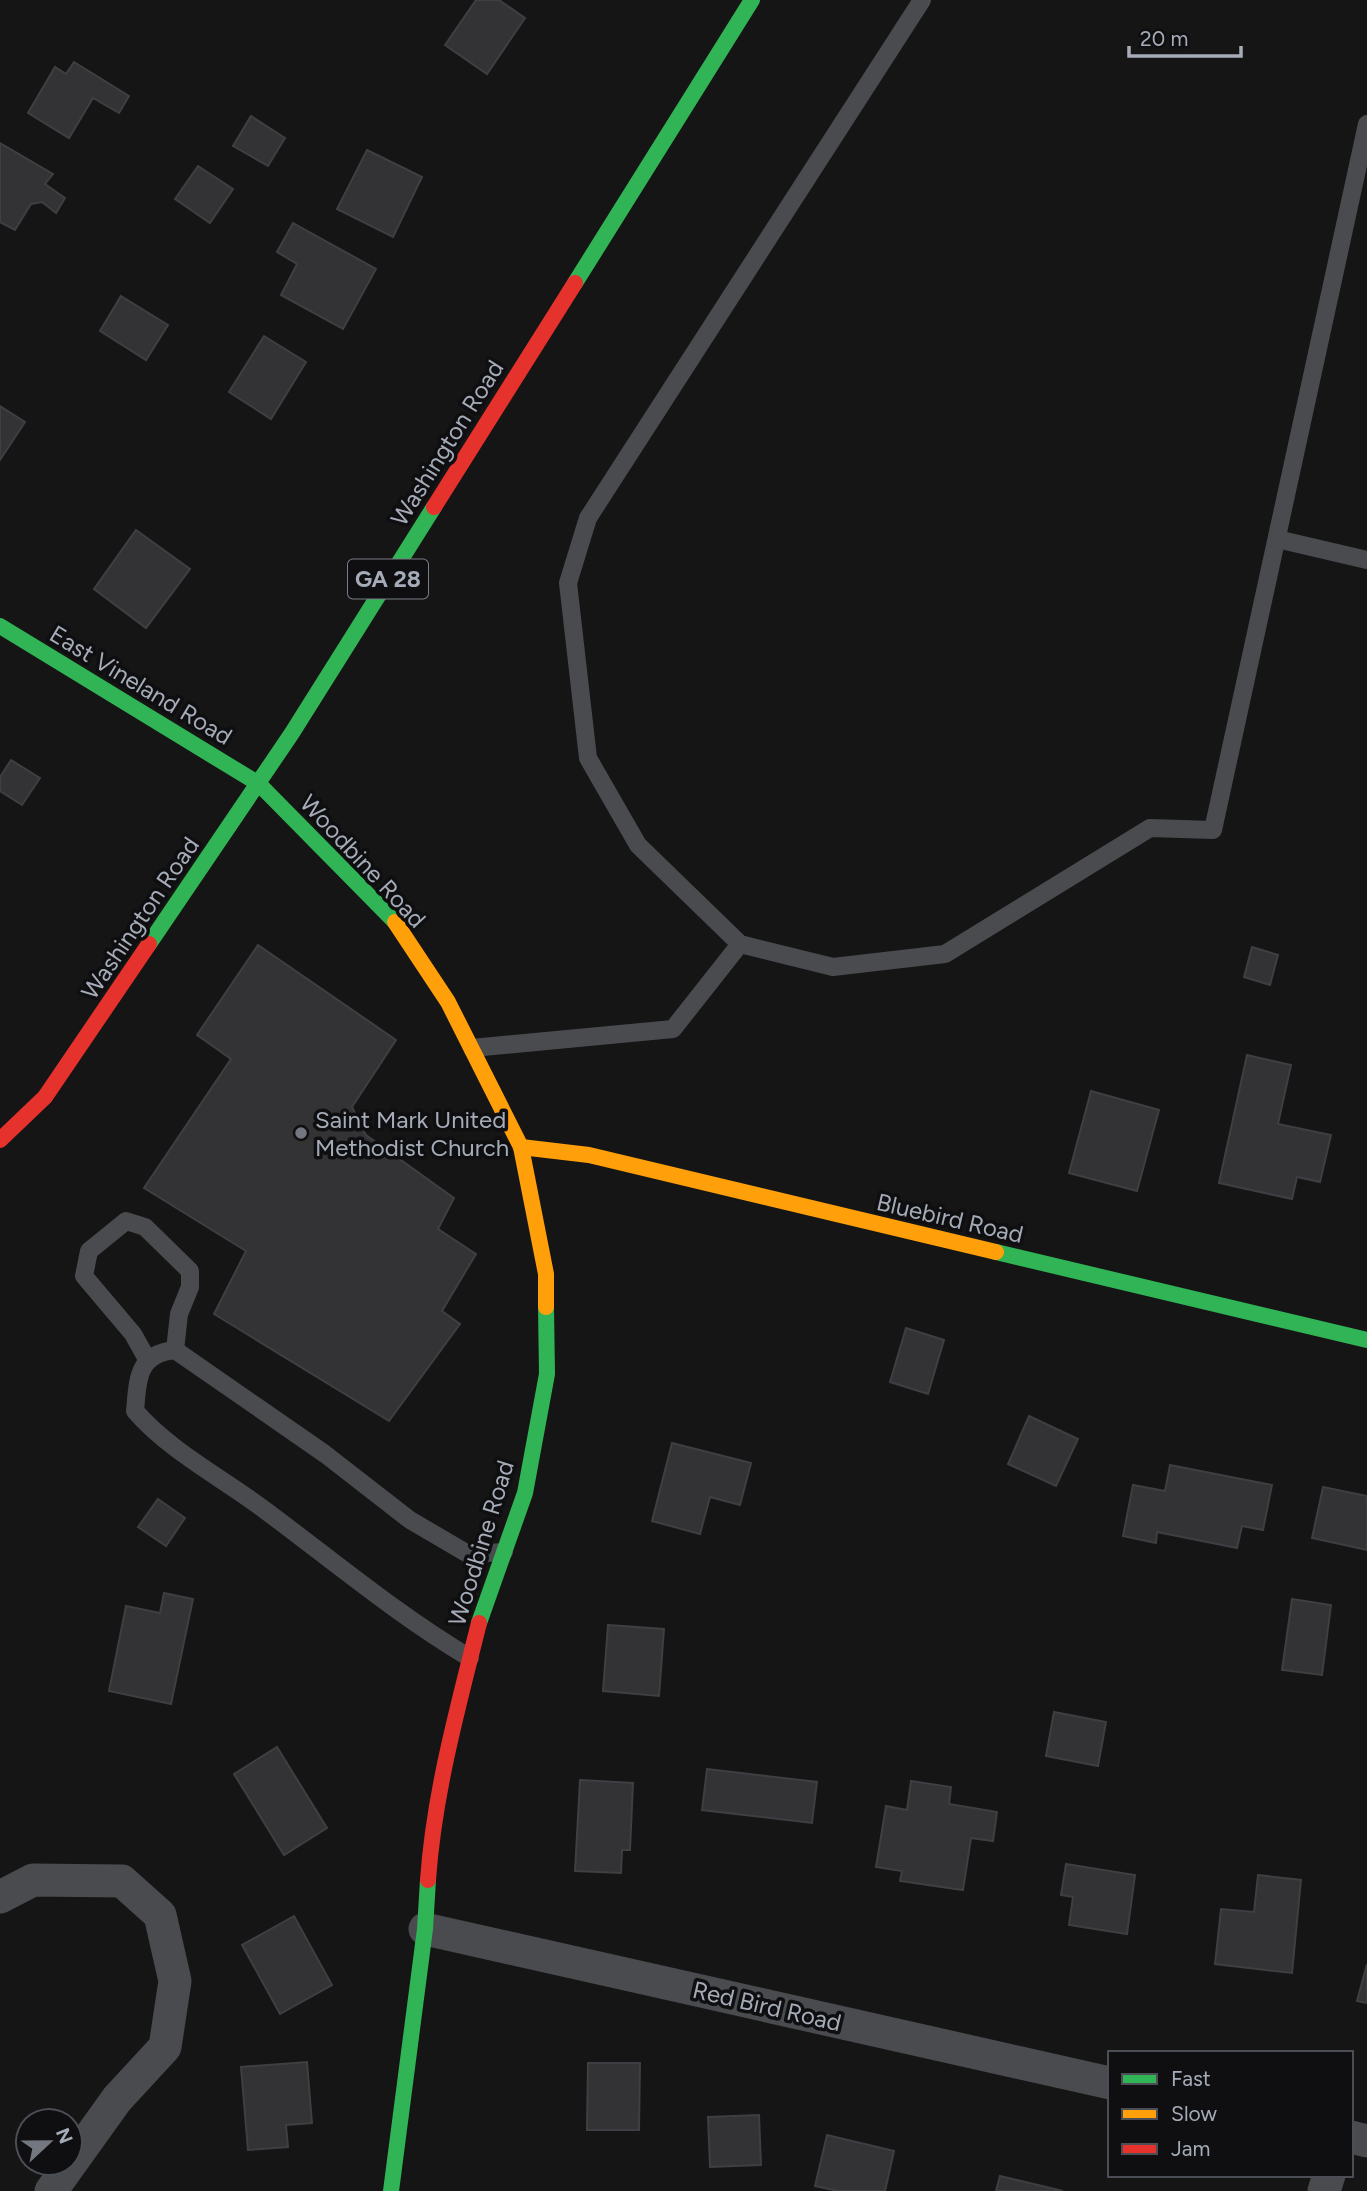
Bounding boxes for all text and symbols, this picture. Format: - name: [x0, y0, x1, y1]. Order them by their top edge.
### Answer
- scale bar: [1129, 14, 1241, 58]
- text: 20 m: [1140, 26, 1188, 51]
- street label: Washington Road: [385, 355, 509, 531]
- road number: GA 28: [348, 559, 428, 598]
- street label: East Vineland Road: [45, 619, 237, 751]
- street label: Woodbine Road: [294, 788, 432, 934]
- street label: Washington Road: [75, 831, 205, 1005]
- place label: Saint Mark United Methodist Church: [315, 1105, 509, 1162]
- marker: Saint Mark United Methodist Church: [293, 1125, 309, 1141]
- street label: Bluebird Road: [874, 1187, 1026, 1249]
- street label: Woodbine Road: [442, 1457, 520, 1629]
- street label: Red Bird Road: [690, 1975, 844, 2037]
- legend: [1108, 2051, 1353, 2177]
- text: Fast: [1171, 2066, 1211, 2091]
- text: Slow: [1171, 2101, 1217, 2126]
- north arrow: [14, 2107, 84, 2177]
- text: N: [51, 2125, 78, 2147]
- text: Jam: [1171, 2136, 1210, 2161]

